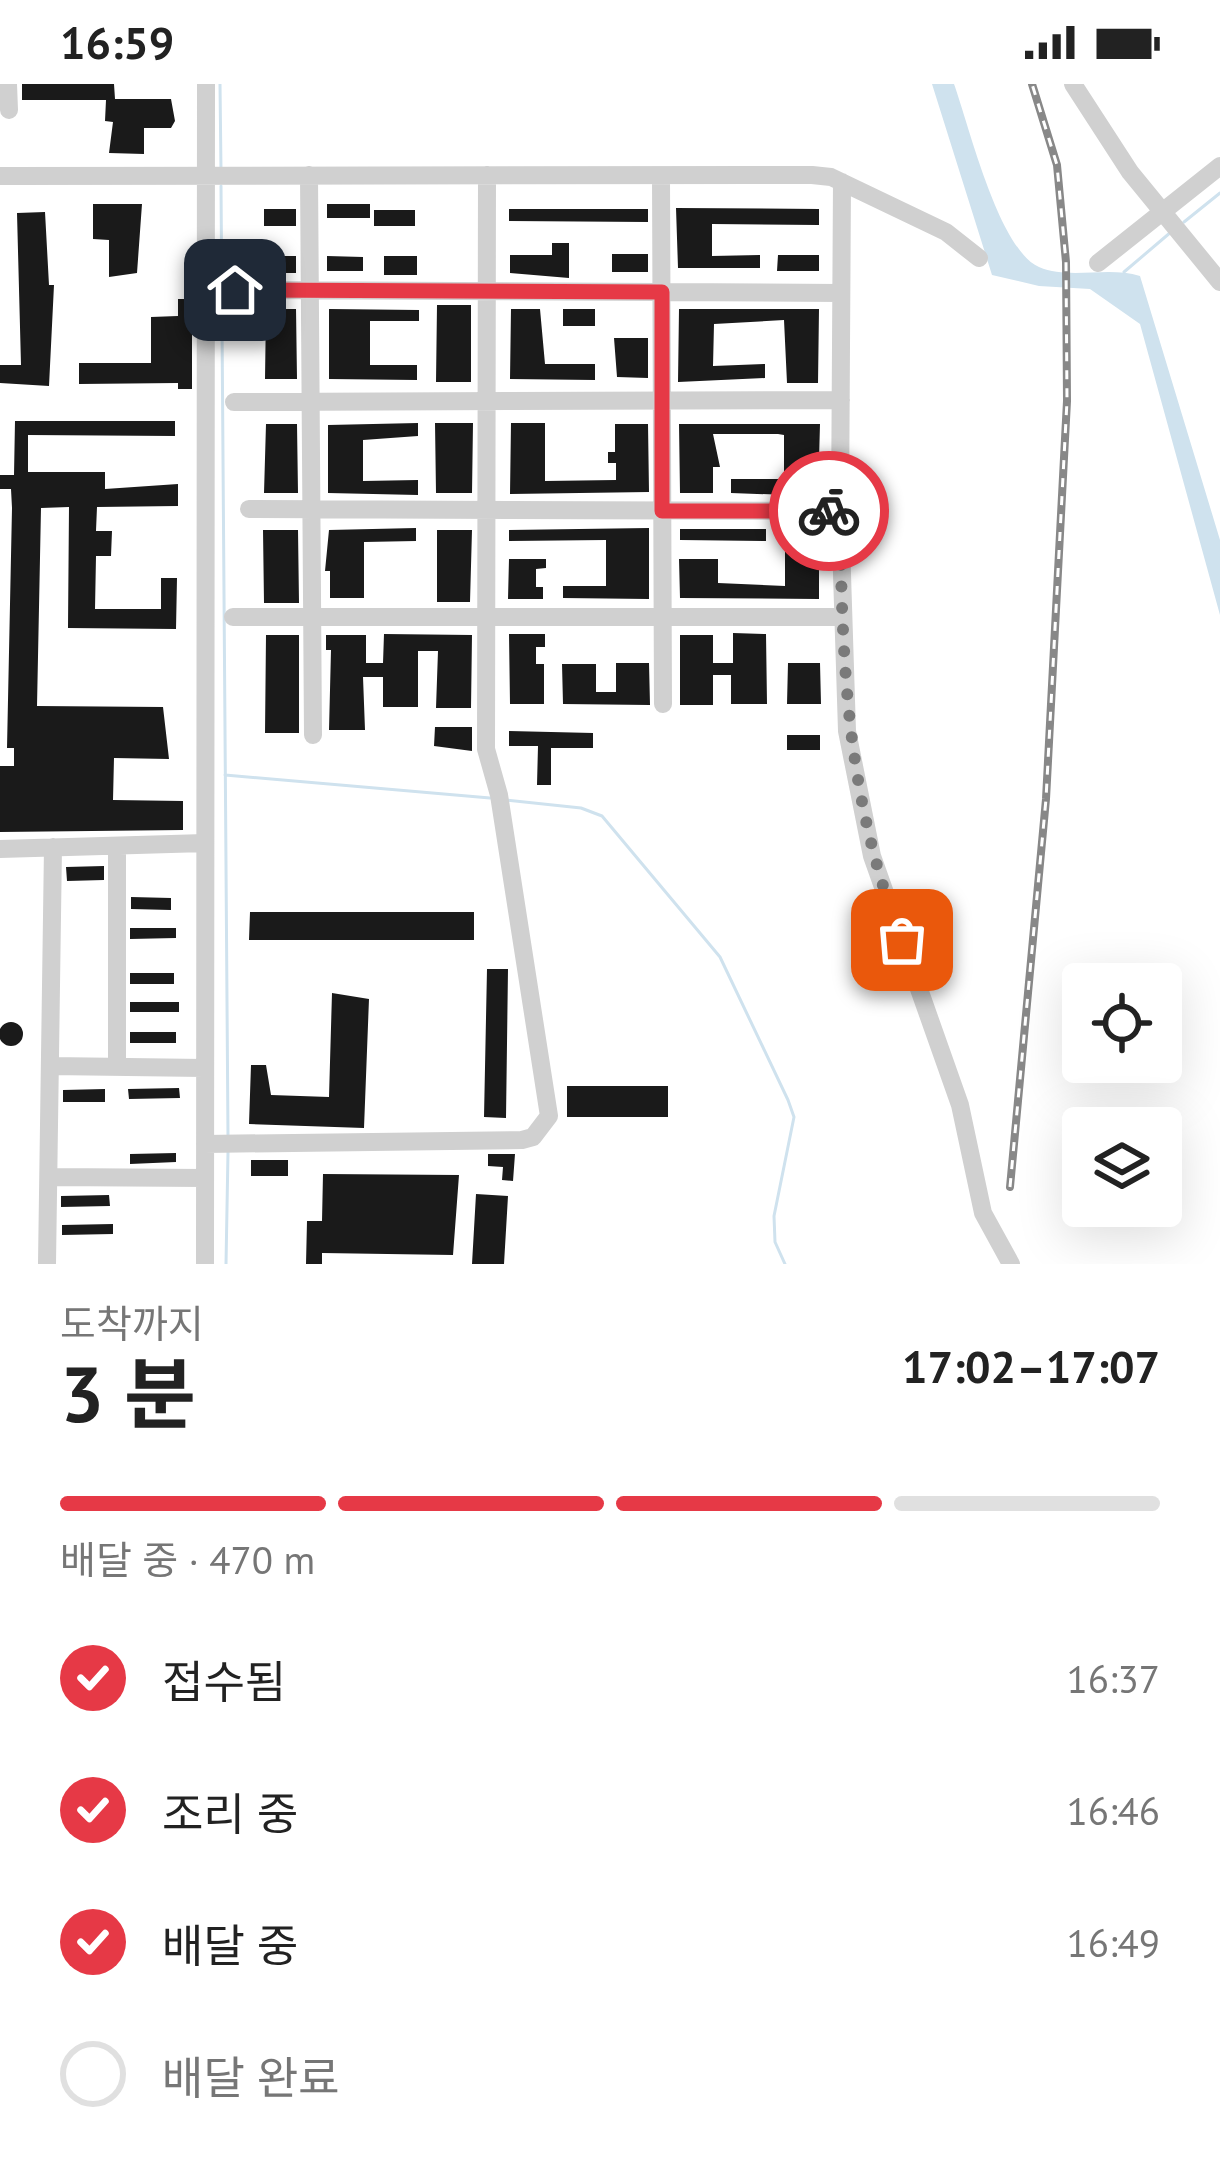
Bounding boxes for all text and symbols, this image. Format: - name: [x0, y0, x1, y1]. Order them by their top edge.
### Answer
- text: 16:59: [60, 13, 174, 71]
- pin: [184, 239, 286, 341]
- icon: home: [202, 257, 268, 323]
- courier: [769, 451, 889, 571]
- icon: bike: [796, 478, 862, 544]
- pin: [851, 889, 953, 991]
- icon: bag: [869, 907, 935, 973]
- map controls: [1062, 963, 1182, 1227]
- button: locate: [1062, 963, 1182, 1083]
- button: layers: [1062, 1107, 1182, 1227]
- text: 도착까지: [60, 1298, 204, 1349]
- text: 17:02–17:07: [902, 1337, 1160, 1395]
- text: 3 분: [60, 1343, 196, 1444]
- text: 배달 중 · 470 m: [60, 1534, 315, 1585]
- icon: check: [60, 1645, 126, 1711]
- text: 접수됨: [162, 1652, 286, 1710]
- text: 16:37: [1066, 1653, 1160, 1704]
- icon: check: [60, 1777, 126, 1843]
- text: 조리 중: [162, 1784, 298, 1842]
- text: 16:46: [1066, 1785, 1160, 1836]
- icon: check: [60, 1909, 126, 1975]
- text: 배달 중: [162, 1916, 298, 1974]
- text: 16:49: [1066, 1917, 1160, 1968]
- text: 배달 완료: [162, 2048, 340, 2106]

